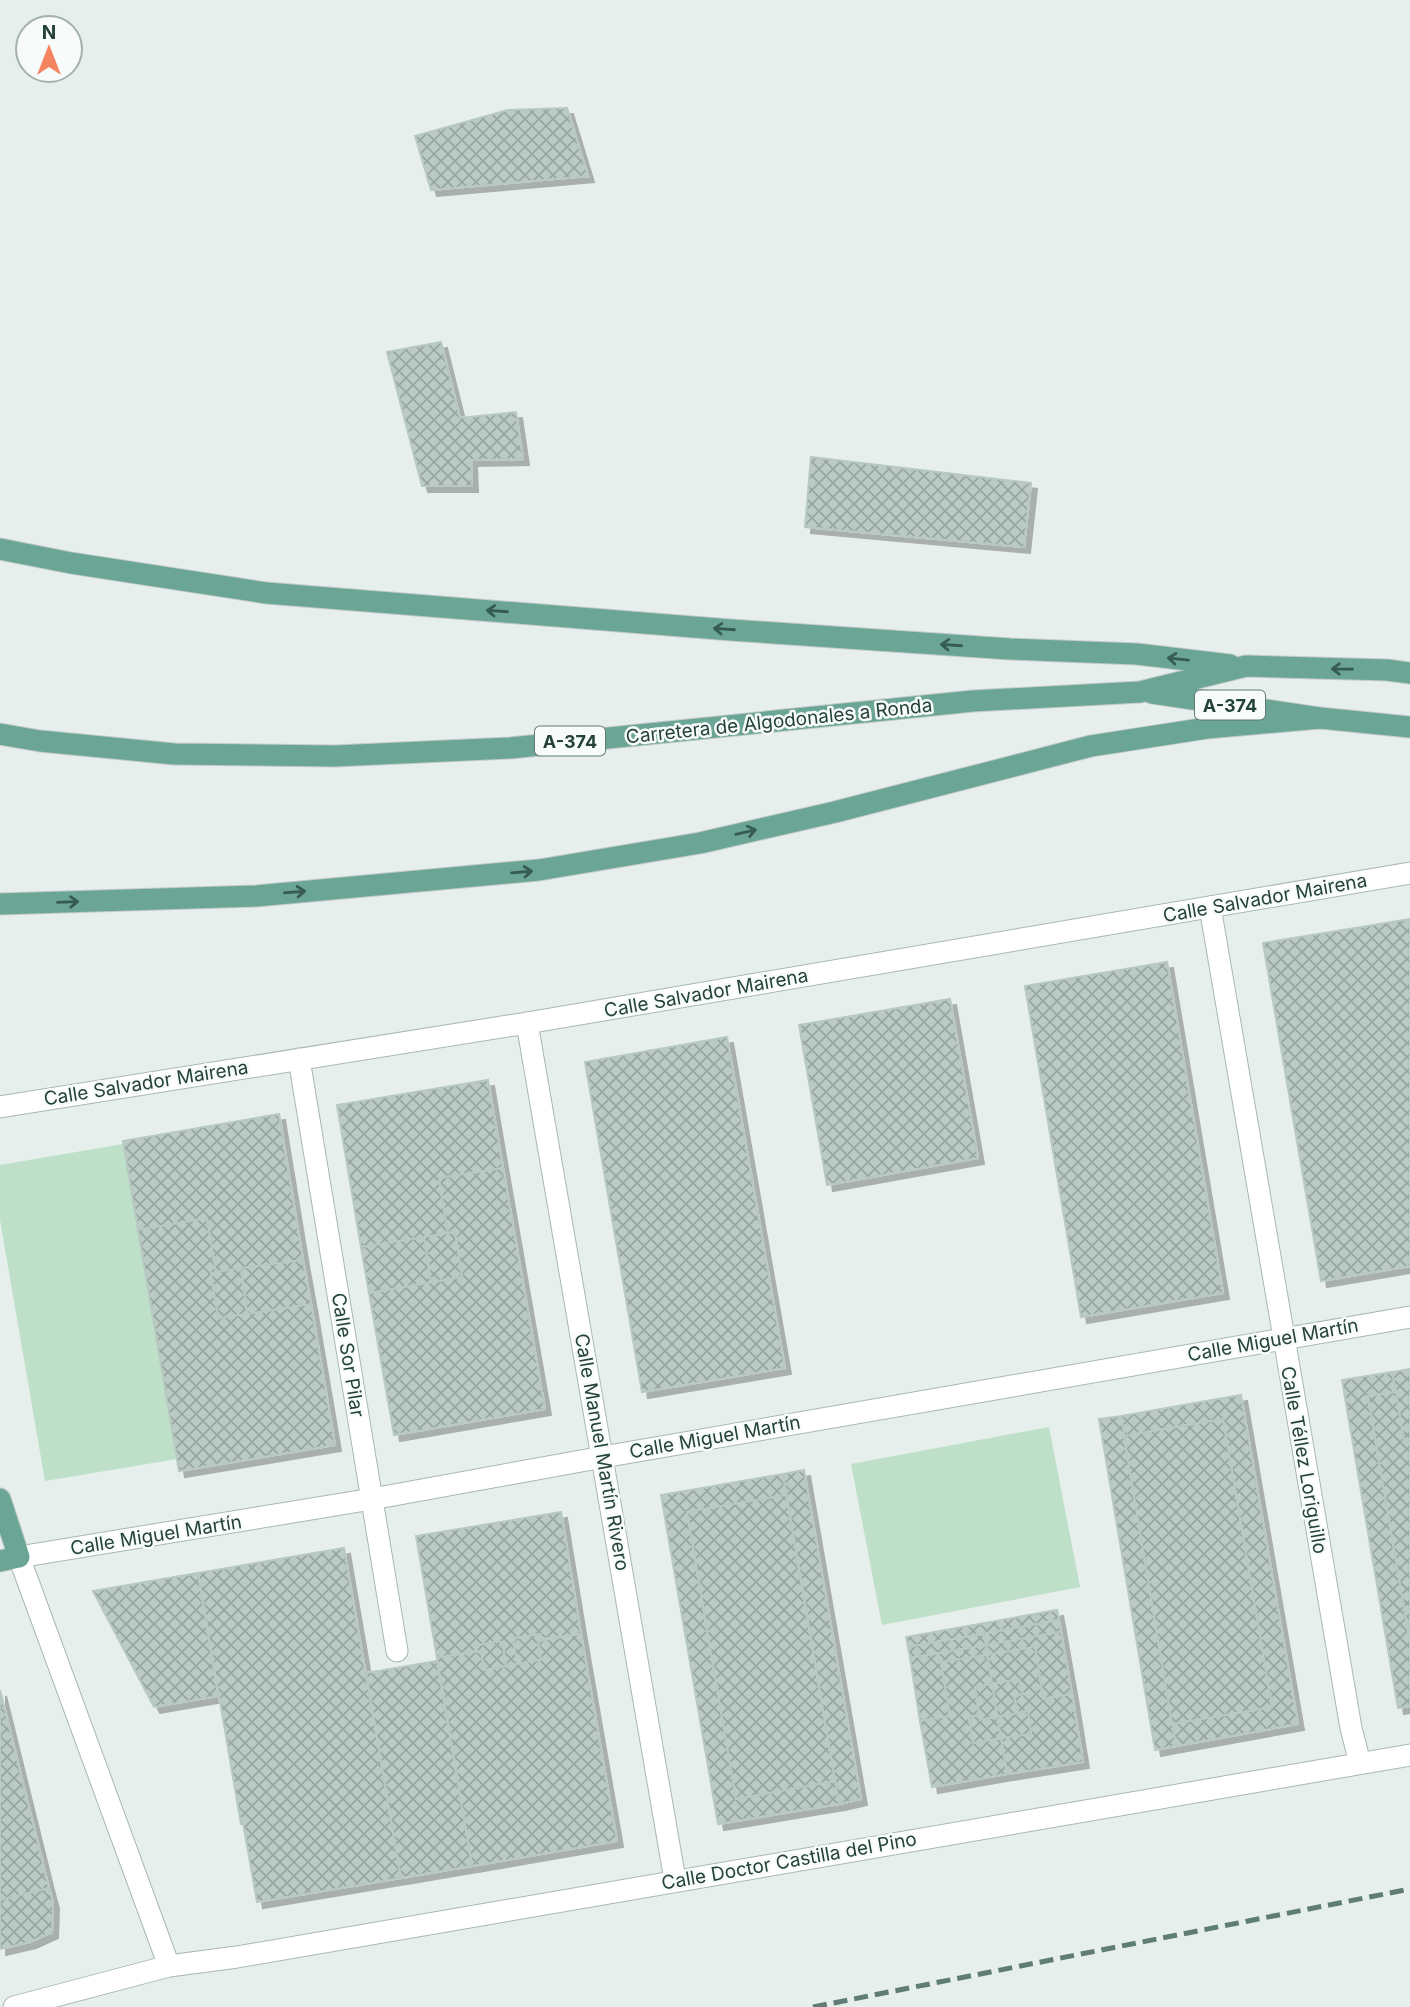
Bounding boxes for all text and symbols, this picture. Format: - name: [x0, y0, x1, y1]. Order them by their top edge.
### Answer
- north arrow: [14, 14, 84, 84]
- text: N: [42, 21, 56, 44]
- one-way arrow: [486, 605, 509, 618]
- one-way arrow: [713, 622, 736, 635]
- one-way arrow: [939, 638, 962, 651]
- one-way arrow: [1167, 652, 1190, 665]
- one-way arrow: [1331, 662, 1354, 675]
- road number: A-374: [1195, 690, 1265, 720]
- street label: Carretera de Algodonales a Ronda: [625, 693, 933, 749]
- road number: A-374: [535, 726, 605, 756]
- one-way arrow: [734, 825, 757, 839]
- one-way arrow: [510, 865, 533, 878]
- street label: Calle Salvador Mairena: [1161, 869, 1369, 927]
- one-way arrow: [284, 885, 306, 898]
- one-way arrow: [56, 895, 79, 909]
- street label: Calle Salvador Mairena: [602, 964, 810, 1022]
- street label: Calle Salvador Mairena: [42, 1055, 250, 1111]
- street label: Calle Sor Pilar: [327, 1291, 369, 1419]
- street label: Calle Miguel Martín: [1186, 1314, 1360, 1366]
- street label: Calle Manuel Martín Rivero: [570, 1332, 634, 1572]
- street label: Calle Téllez Loriguillo: [1276, 1364, 1332, 1556]
- street label: Calle Miguel Martín: [628, 1411, 802, 1463]
- street label: Calle Miguel Martín: [69, 1510, 243, 1560]
- street label: Calle Doctor Castilla del Pino: [660, 1827, 918, 1895]

